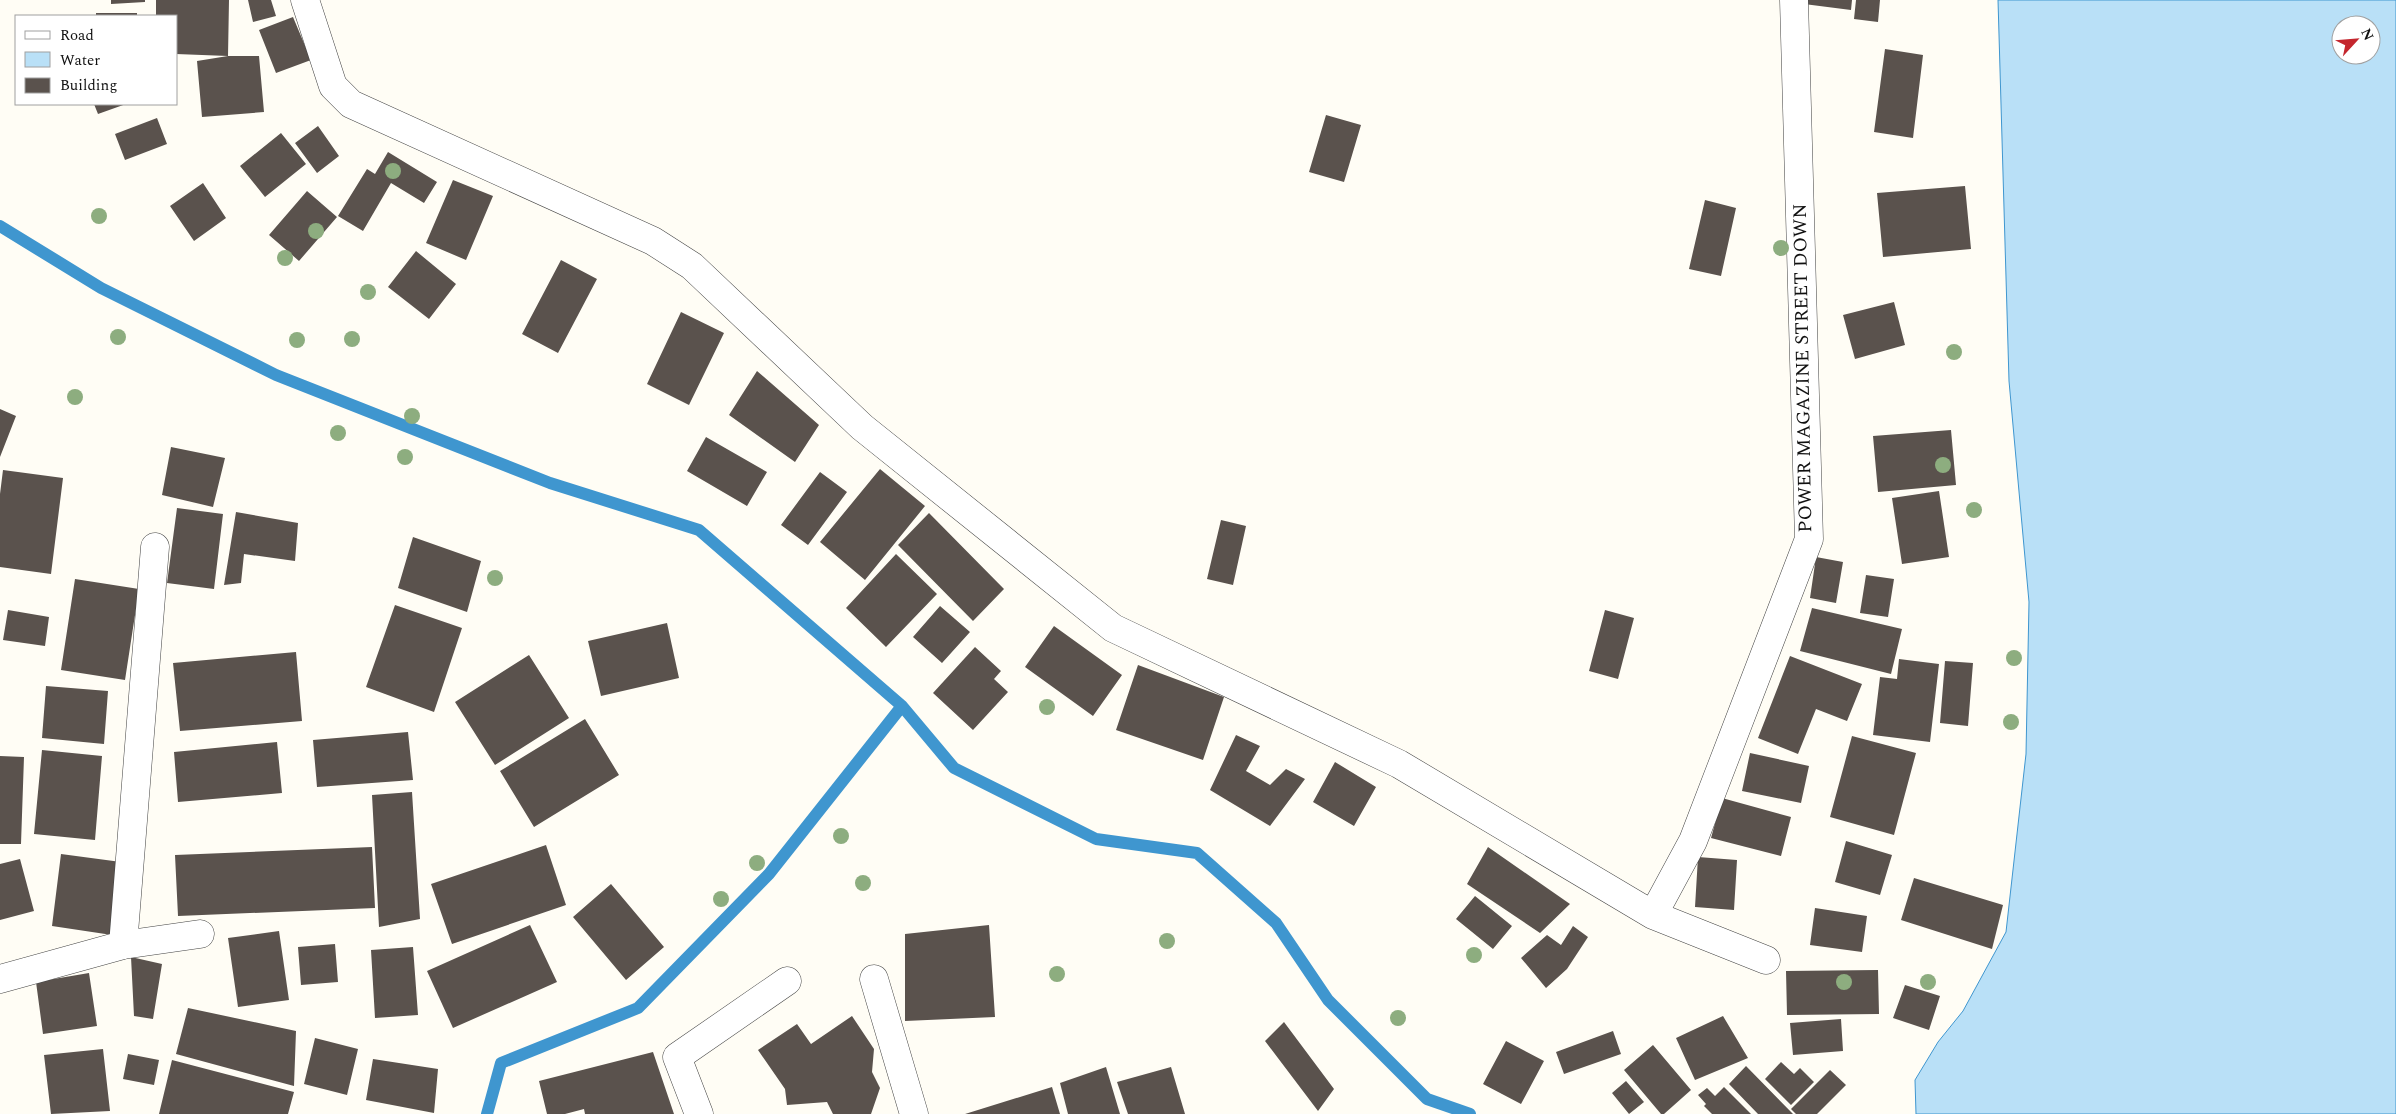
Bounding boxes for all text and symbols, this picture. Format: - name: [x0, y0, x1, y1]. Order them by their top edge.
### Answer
- legend: [15, 15, 178, 105]
- north arrow: [2331, 15, 2381, 65]
- text: Road: [60, 24, 94, 47]
- text: N: [2355, 25, 2379, 44]
- text: Water: [60, 49, 100, 72]
- text: Building: [60, 74, 117, 97]
- street label: POWER MAGAZINE STREET DOWN: [1786, 203, 1820, 533]

